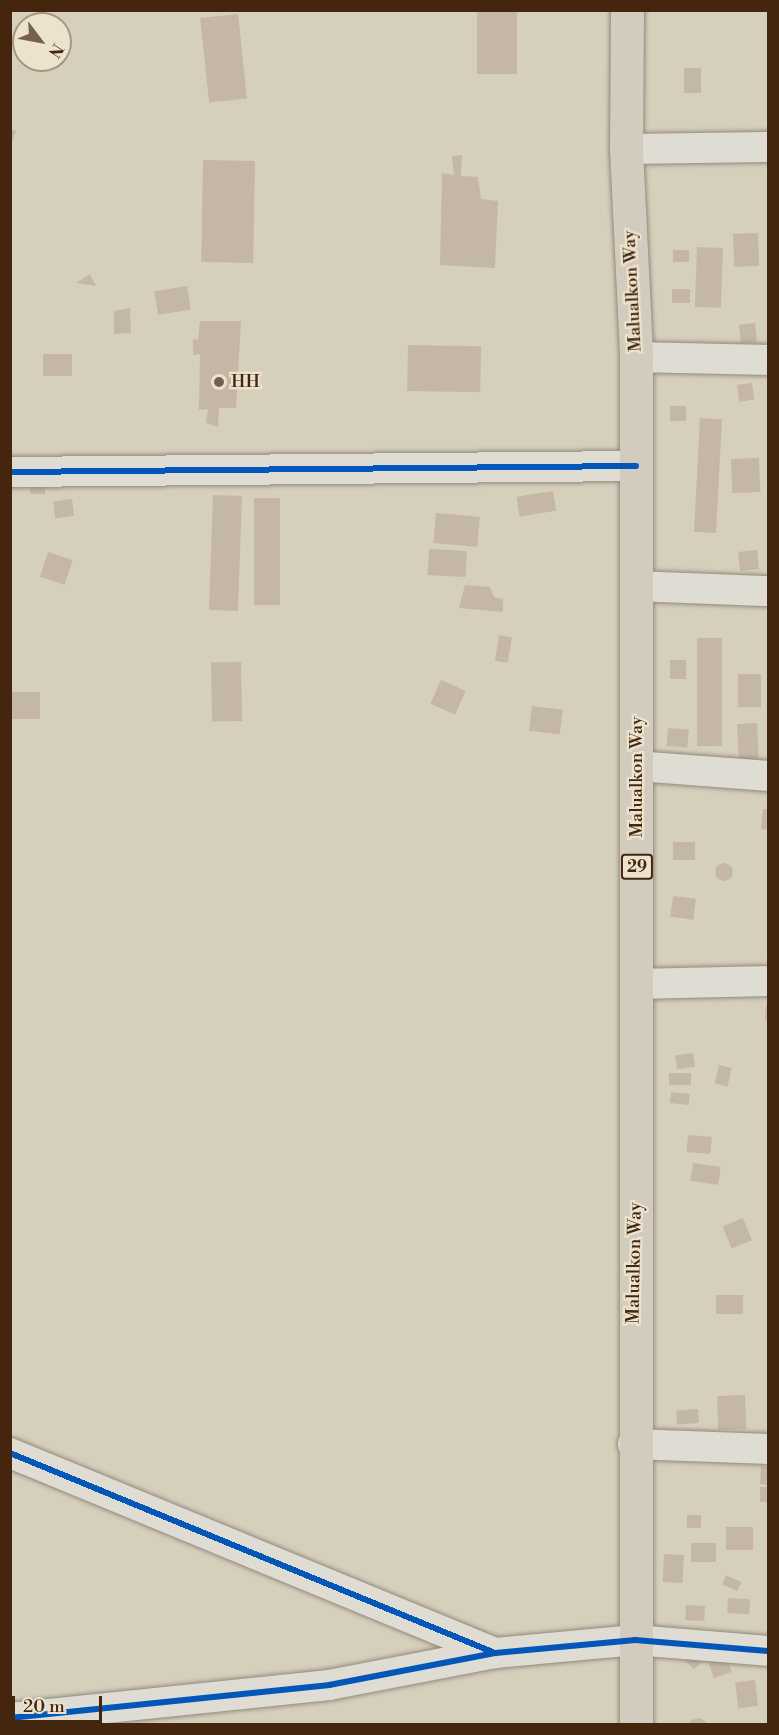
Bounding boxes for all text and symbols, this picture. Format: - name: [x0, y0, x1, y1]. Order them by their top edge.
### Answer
- north arrow: [12, 12, 72, 72]
- text: N: [44, 40, 67, 61]
- street label: Malualkon Way: [619, 230, 647, 352]
- place label: HH: [231, 371, 260, 393]
- marker: HH: [212, 375, 226, 389]
- street label: Malualkon Way: [626, 716, 648, 838]
- road number: 29: [620, 854, 654, 880]
- street label: Malualkon Way: [623, 1202, 647, 1324]
- scale bar: [15, 1684, 105, 1722]
- text: 20 m: [23, 1695, 65, 1718]

